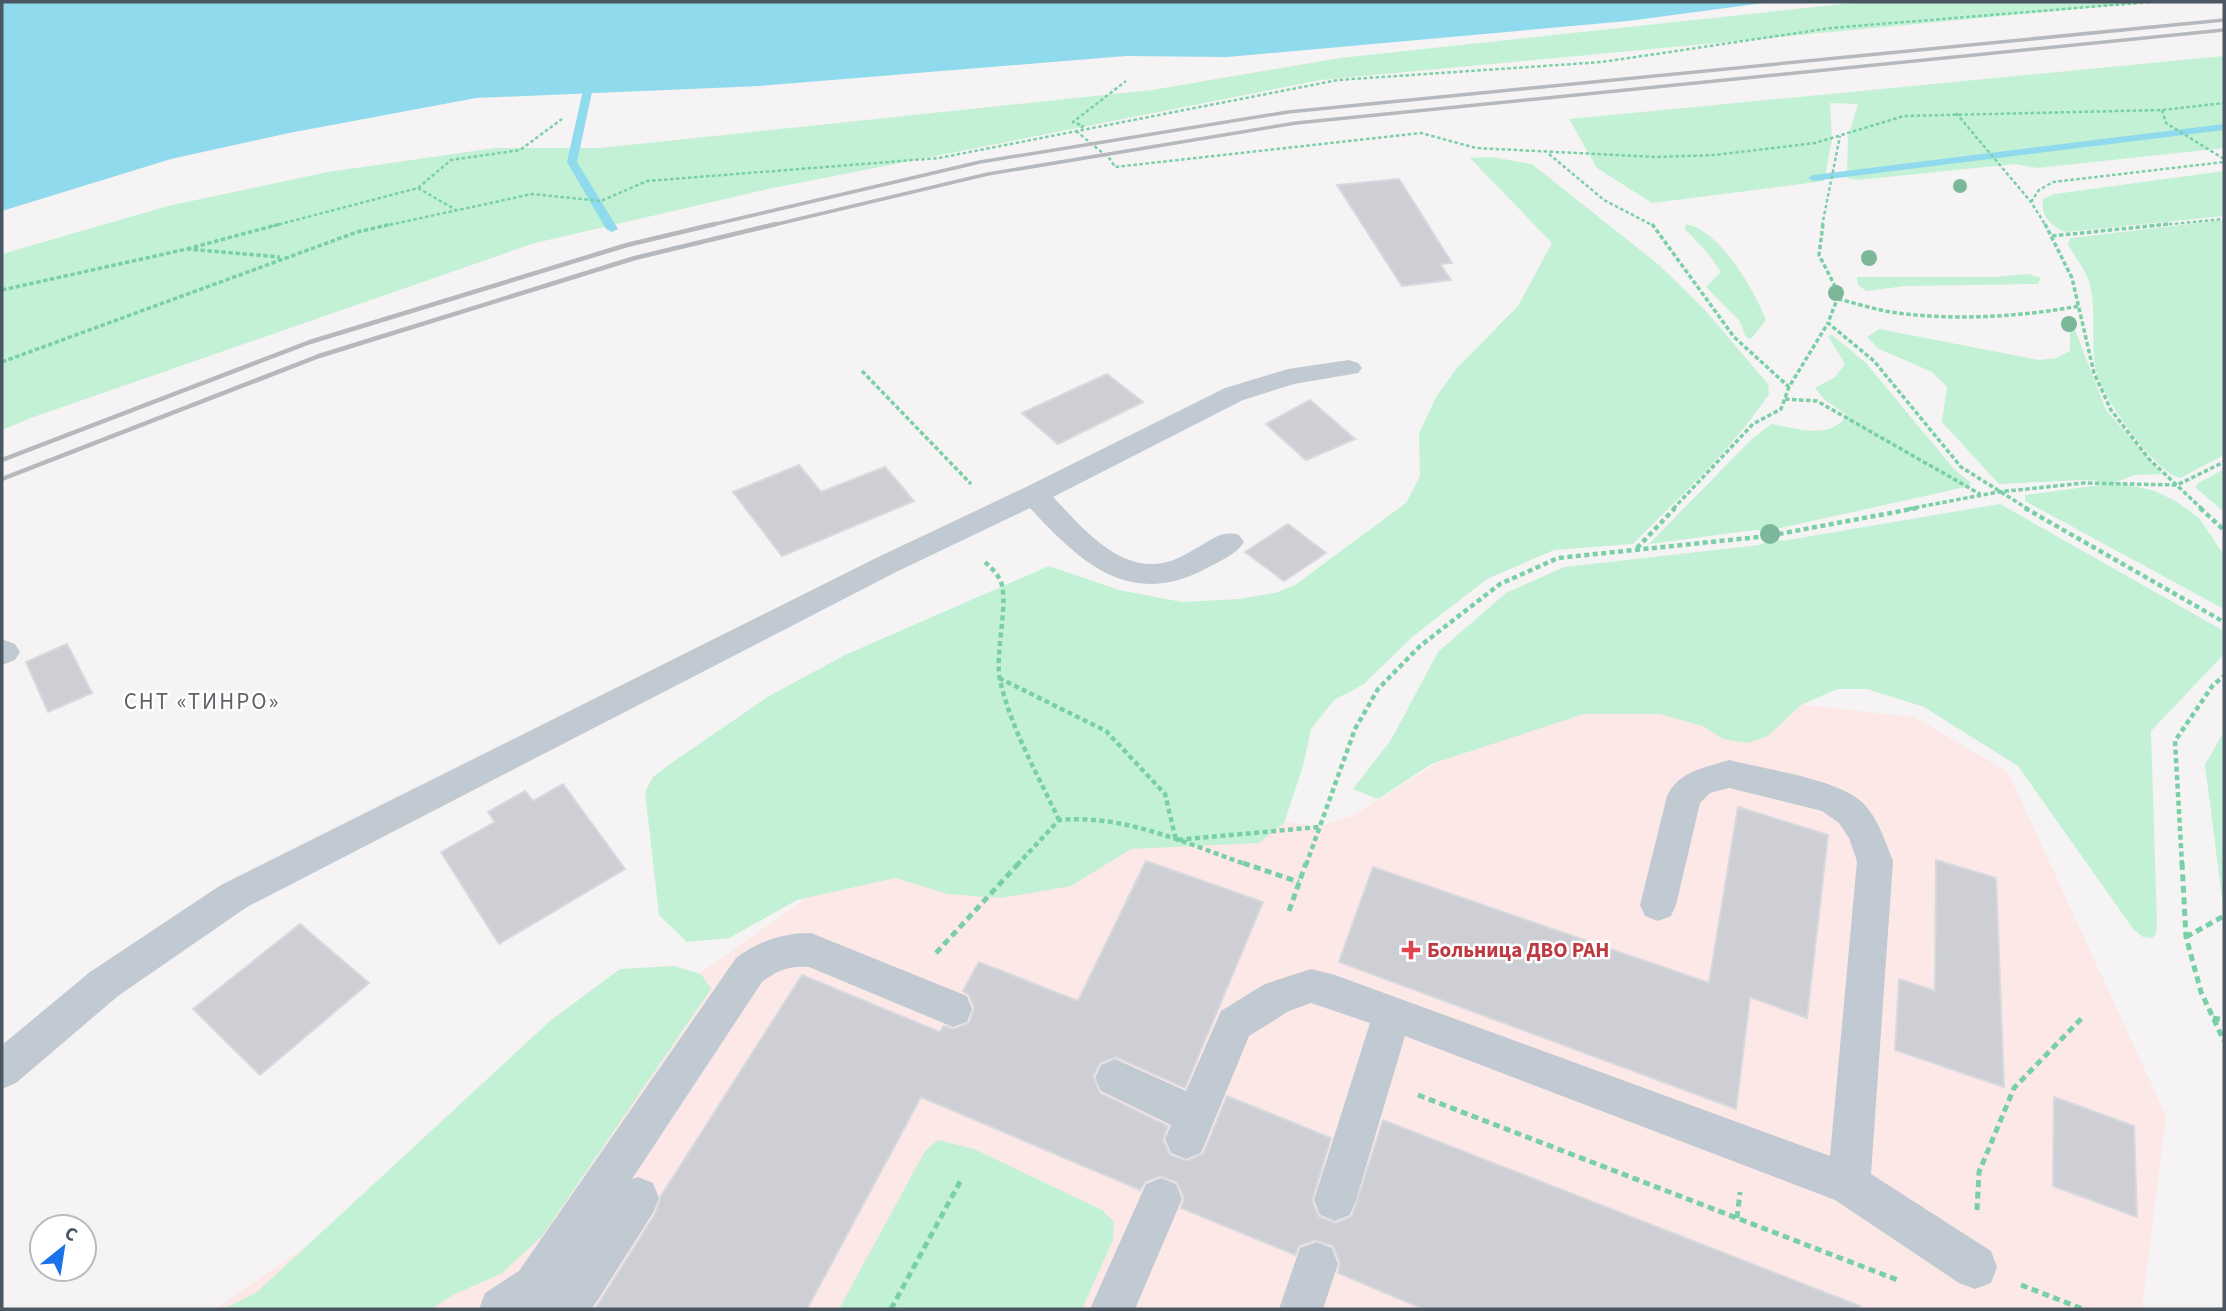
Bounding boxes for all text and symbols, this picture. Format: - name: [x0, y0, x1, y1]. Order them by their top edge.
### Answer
- district label: СНТ «ТИНРО»: [124, 685, 280, 718]
- place label: Больница ДВО РАН: [1427, 935, 1609, 965]
- marker: Больница ДВО РАН: [1401, 940, 1421, 960]
- north arrow: [28, 1213, 98, 1283]
- text: С: [59, 1220, 82, 1249]

